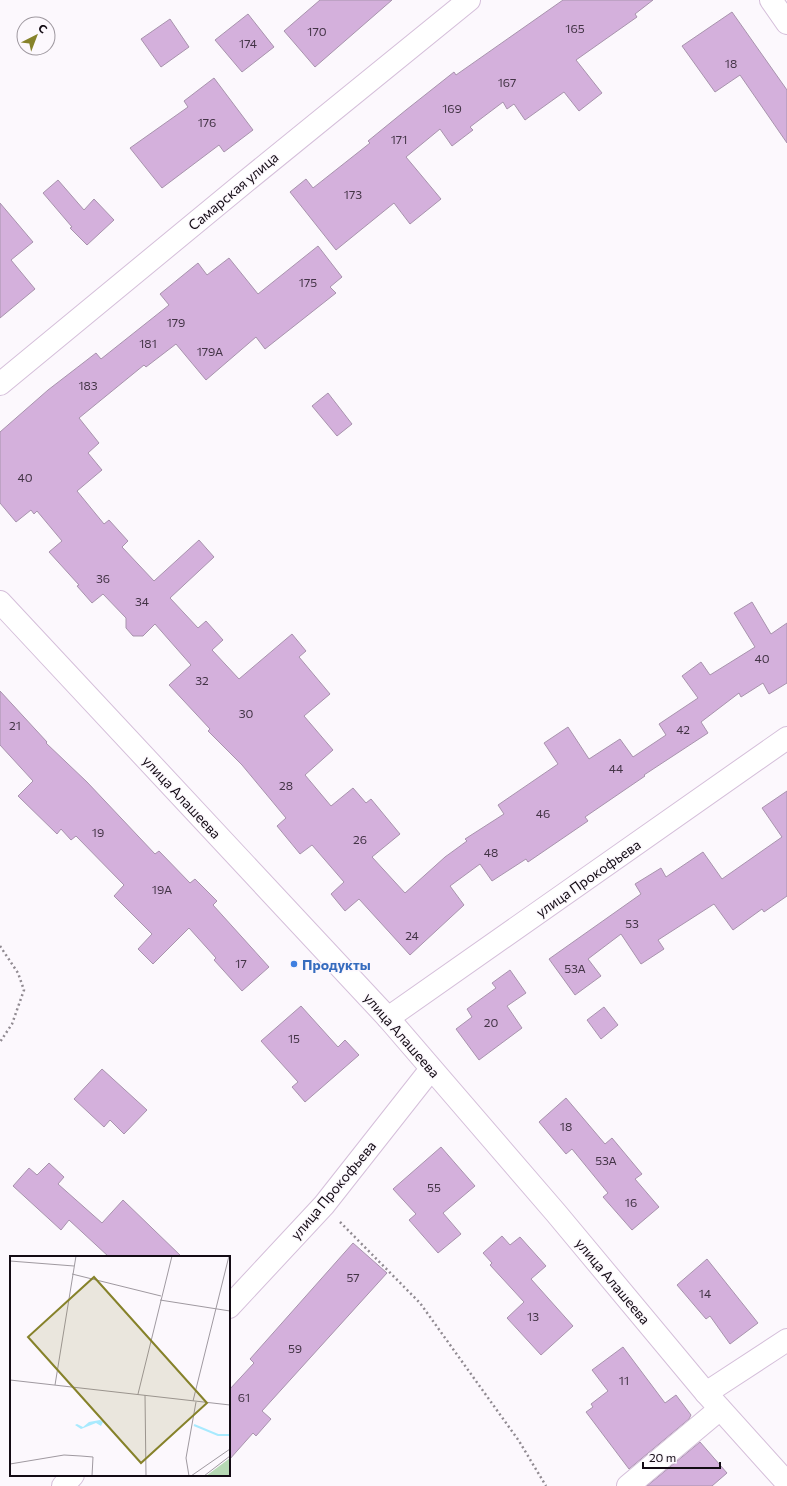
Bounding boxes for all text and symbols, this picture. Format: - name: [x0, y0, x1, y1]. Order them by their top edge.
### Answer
- north arrow: [16, 16, 56, 56]
- text: С: [36, 21, 51, 36]
- house number: 165: [565, 21, 585, 35]
- house number: 170: [307, 24, 327, 38]
- house number: 174: [239, 36, 257, 50]
- house number: 18: [725, 56, 737, 70]
- house number: 167: [498, 75, 516, 89]
- house number: 169: [442, 101, 462, 115]
- house number: 176: [198, 115, 216, 129]
- house number: 171: [391, 132, 407, 146]
- street label: Самарская улица: [185, 148, 281, 234]
- house number: 173: [344, 187, 362, 201]
- house number: 175: [299, 275, 317, 289]
- house number: 179: [167, 315, 185, 329]
- house number: 181: [139, 336, 157, 350]
- house number: 179А: [197, 344, 223, 358]
- house number: 183: [78, 378, 98, 392]
- house number: 40: [17, 470, 33, 484]
- house number: 36: [96, 571, 110, 585]
- house number: 34: [135, 594, 149, 608]
- house number: 40: [754, 651, 770, 665]
- house number: 32: [195, 673, 209, 687]
- house number: 30: [239, 706, 254, 720]
- house number: 21: [9, 718, 21, 732]
- house number: 42: [676, 722, 690, 736]
- street label: улица Алашеева: [139, 752, 225, 842]
- house number: 44: [609, 761, 623, 775]
- house number: 28: [279, 778, 293, 792]
- house number: 46: [536, 806, 550, 820]
- house number: 19: [92, 825, 104, 839]
- house number: 26: [353, 832, 367, 846]
- street label: улица Прокофьева: [532, 836, 644, 920]
- house number: 48: [484, 845, 498, 859]
- house number: 19А: [152, 882, 172, 896]
- house number: 53: [625, 916, 639, 930]
- house number: 24: [405, 928, 419, 942]
- house number: 17: [235, 956, 247, 970]
- place label: Продукты: [302, 956, 371, 973]
- marker: Продукты: [289, 959, 299, 969]
- house number: 53А: [564, 961, 586, 975]
- street label: улица Алашеева: [360, 989, 444, 1081]
- house number: 20: [484, 1015, 498, 1029]
- house number: 15: [288, 1031, 300, 1045]
- house number: 18: [560, 1119, 572, 1133]
- street label: улица Прокофьева: [287, 1137, 379, 1243]
- house number: 53А: [595, 1153, 617, 1167]
- house number: 55: [427, 1180, 441, 1194]
- house number: 16: [625, 1195, 637, 1209]
- street label: улица Алашеева: [572, 1235, 654, 1327]
- inset map: [10, 1256, 230, 1476]
- house number: 57: [346, 1270, 360, 1284]
- house number: 14: [699, 1286, 711, 1300]
- house number: 13: [527, 1309, 539, 1323]
- house number: 59: [288, 1341, 302, 1355]
- house number: 11: [619, 1373, 629, 1387]
- house number: 61: [238, 1390, 250, 1404]
- scale bar: [643, 1444, 720, 1470]
- text: 20 m: [649, 1450, 676, 1464]

